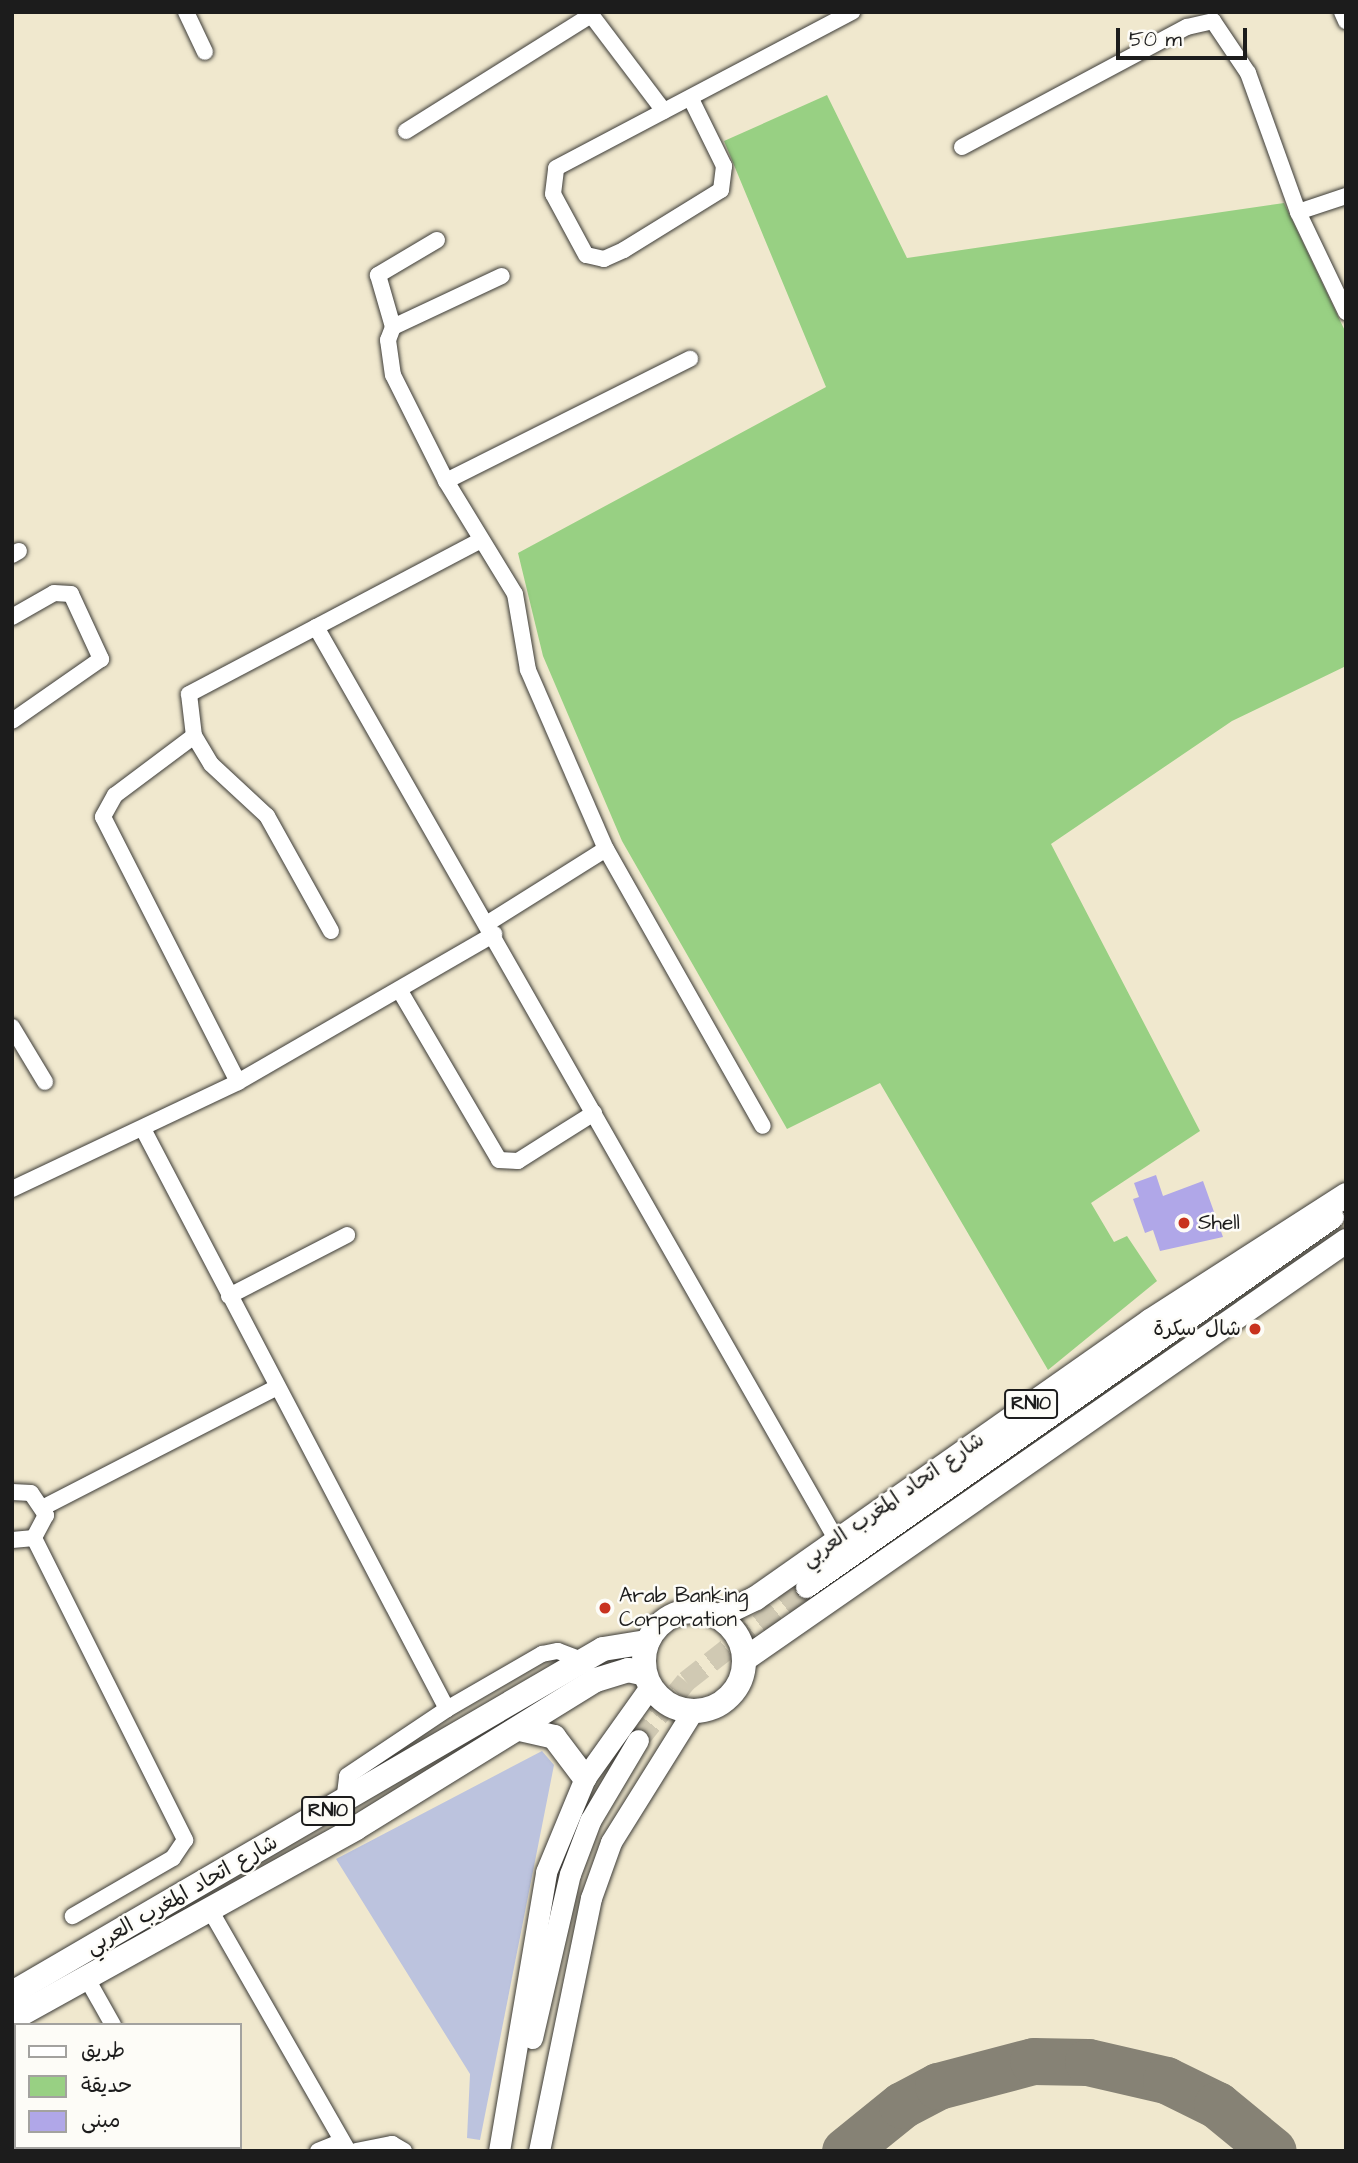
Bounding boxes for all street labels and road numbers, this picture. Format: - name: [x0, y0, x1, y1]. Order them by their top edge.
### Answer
- road number: RN10: [1003, 1388, 1059, 1420]
- street label: شارع اتحاد المغرب العربي: [797, 1427, 989, 1573]
- road number: RN10: [300, 1796, 356, 1826]
- street label: شارع اتحاد المغرب العربي: [82, 1830, 282, 1960]

